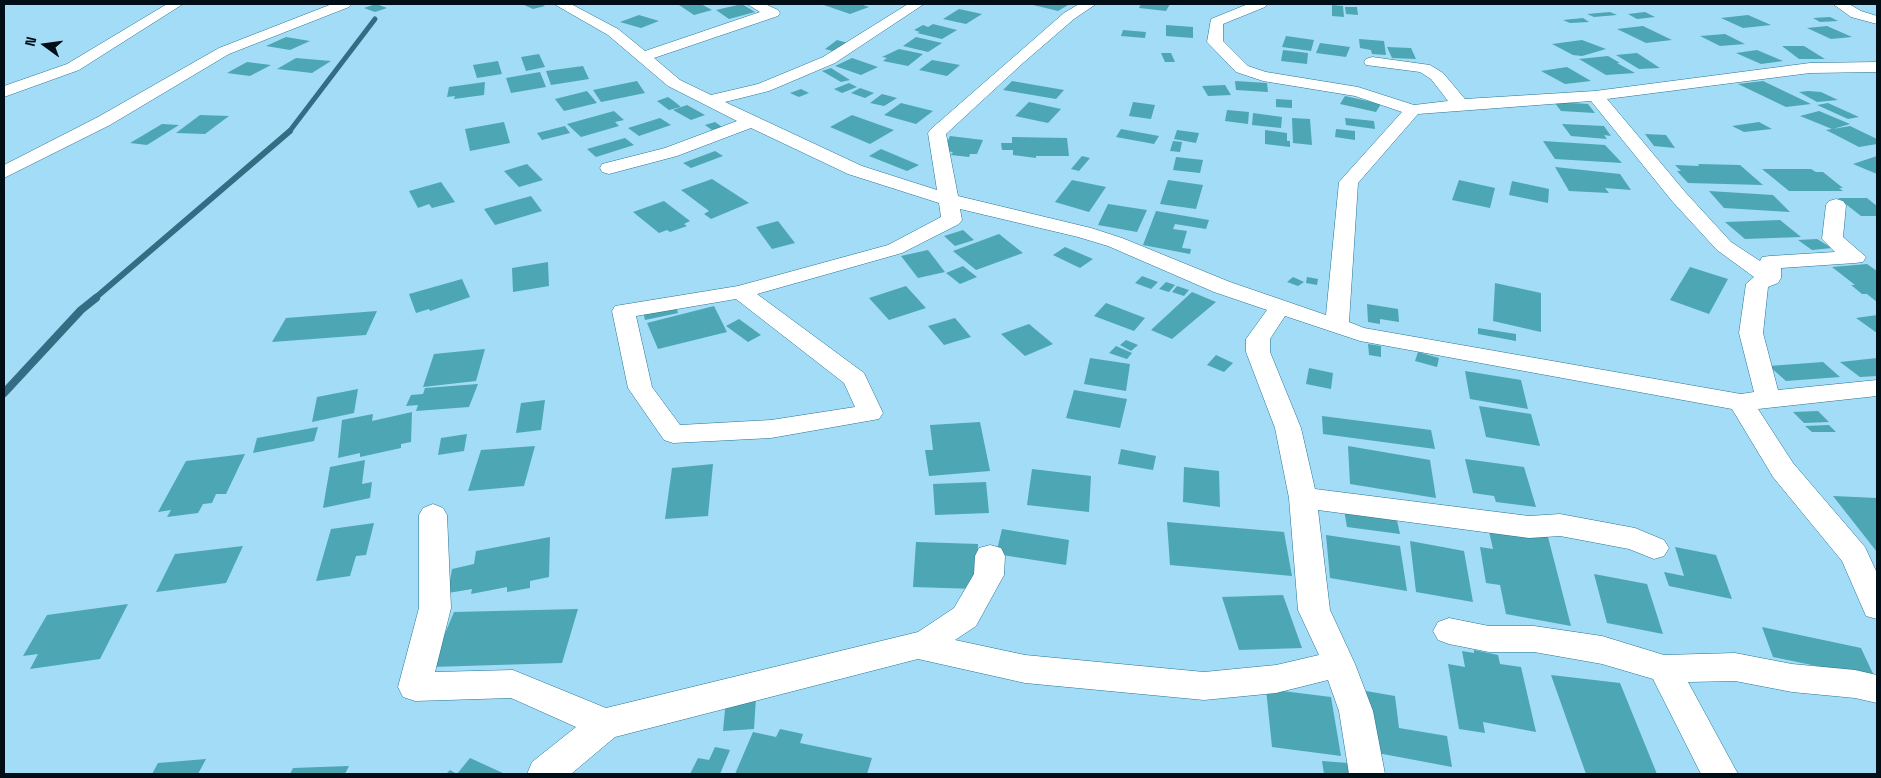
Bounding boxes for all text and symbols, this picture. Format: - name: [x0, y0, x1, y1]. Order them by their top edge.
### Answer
- north arrow: [20, 20, 70, 70]
- text: N: [21, 35, 40, 48]

